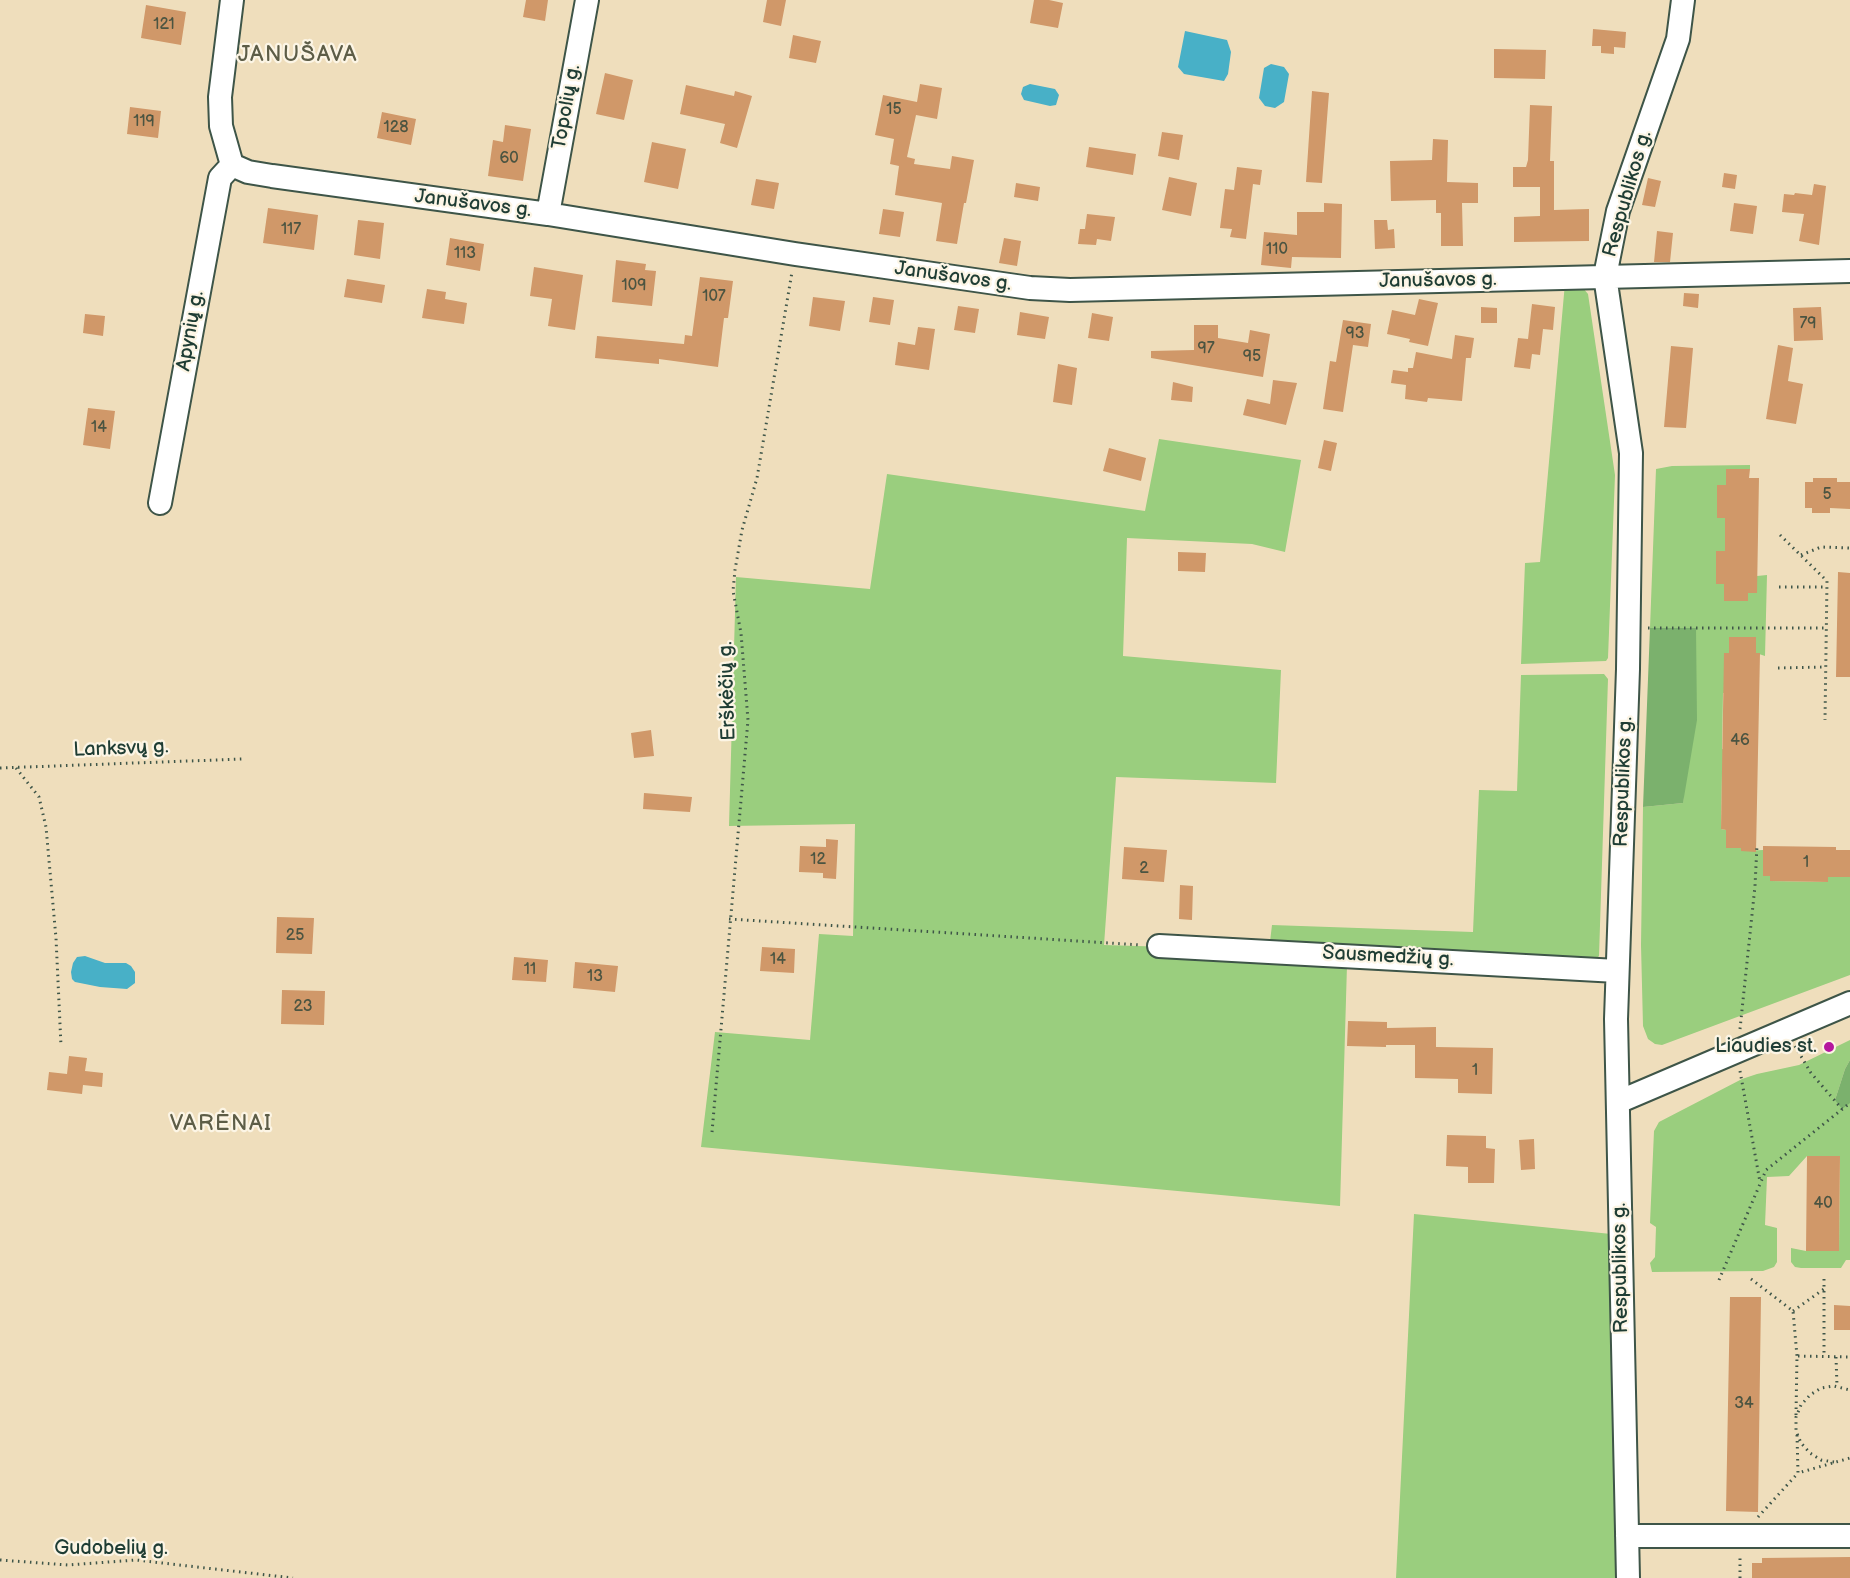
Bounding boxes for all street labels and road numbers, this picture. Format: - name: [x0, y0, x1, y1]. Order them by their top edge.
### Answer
- street label: Topolių g.: [548, 63, 586, 151]
- street label: Respublikos g.: [1598, 128, 1658, 260]
- street label: Janušavos g.: [413, 185, 533, 223]
- street label: Janušavos g.: [893, 257, 1013, 297]
- street label: Janušavos g.: [1379, 268, 1497, 294]
- street label: Apynių g.: [172, 289, 210, 373]
- street label: Erškėčių g.: [714, 641, 742, 741]
- street label: Respublikos g.: [1610, 716, 1638, 848]
- street label: Lanksvų g.: [73, 735, 169, 763]
- street label: Sausmedžių g.: [1322, 942, 1454, 972]
- street label: Respublikos g.: [1608, 1203, 1634, 1333]
- street label: Gudobelių g.: [54, 1537, 168, 1561]

